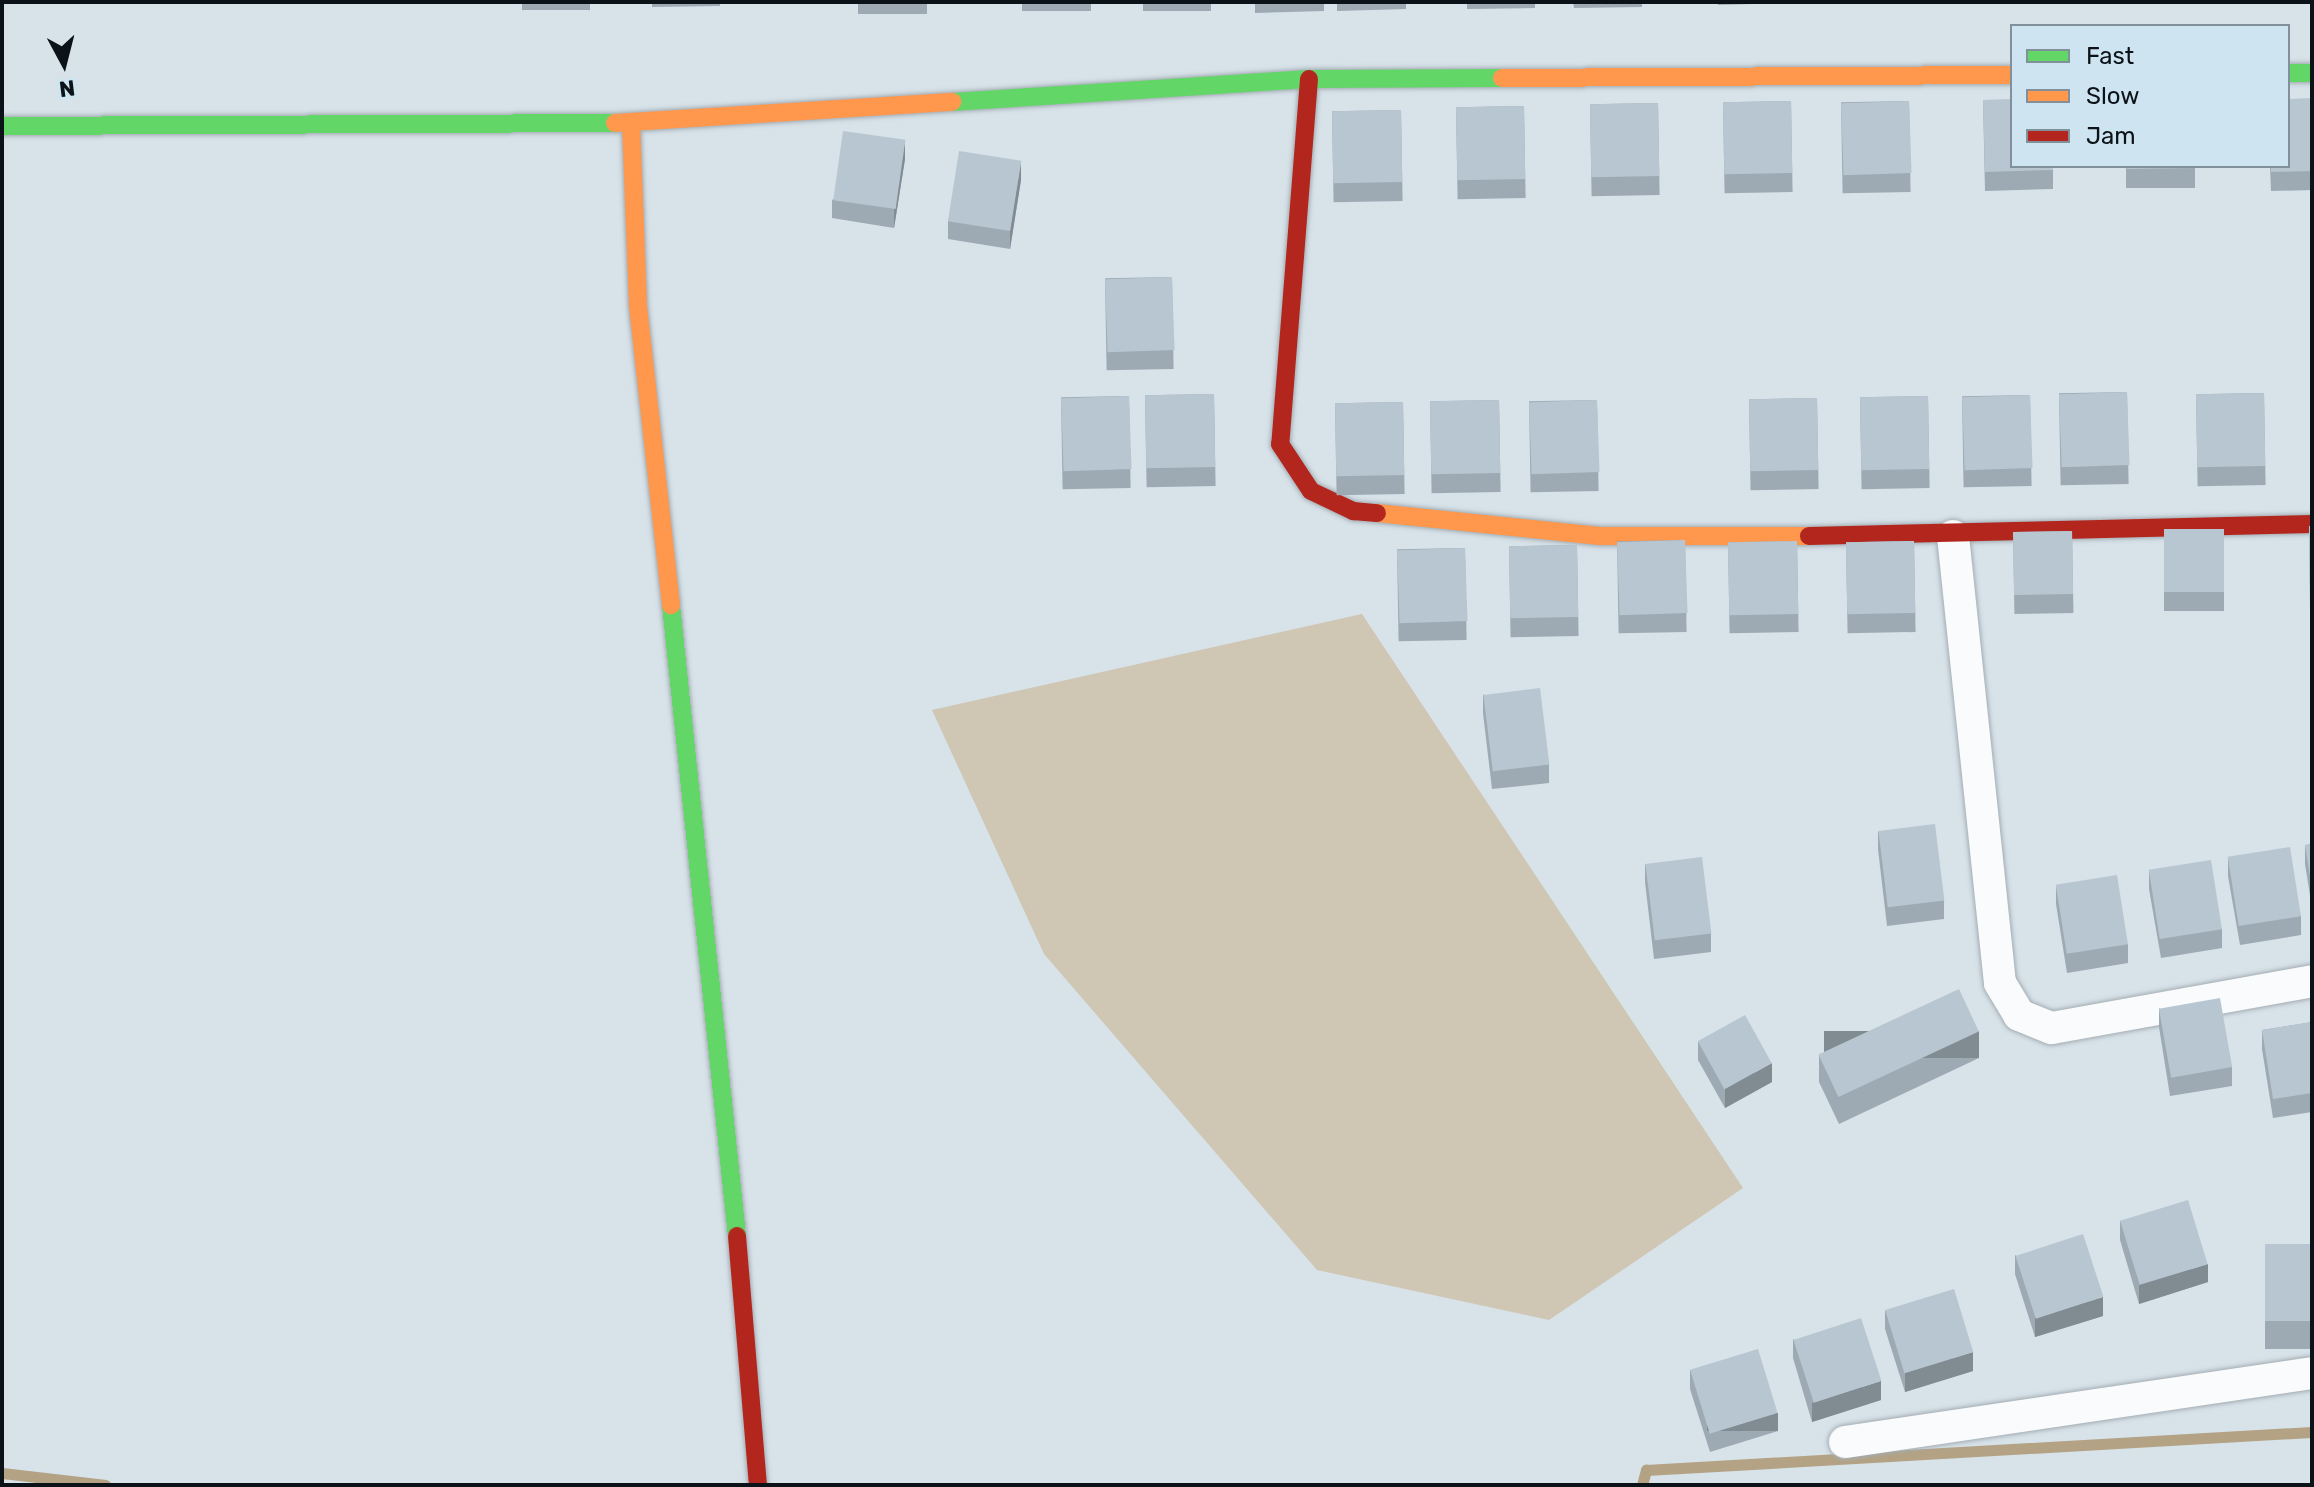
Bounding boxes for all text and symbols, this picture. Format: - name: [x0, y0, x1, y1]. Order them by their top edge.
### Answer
- north arrow: [24, 24, 104, 104]
- legend: [2010, 24, 2290, 168]
- text: Fast: [2086, 42, 2134, 70]
- text: N: [57, 74, 76, 103]
- text: Slow: [2086, 82, 2139, 110]
- text: Jam: [2086, 122, 2136, 150]

